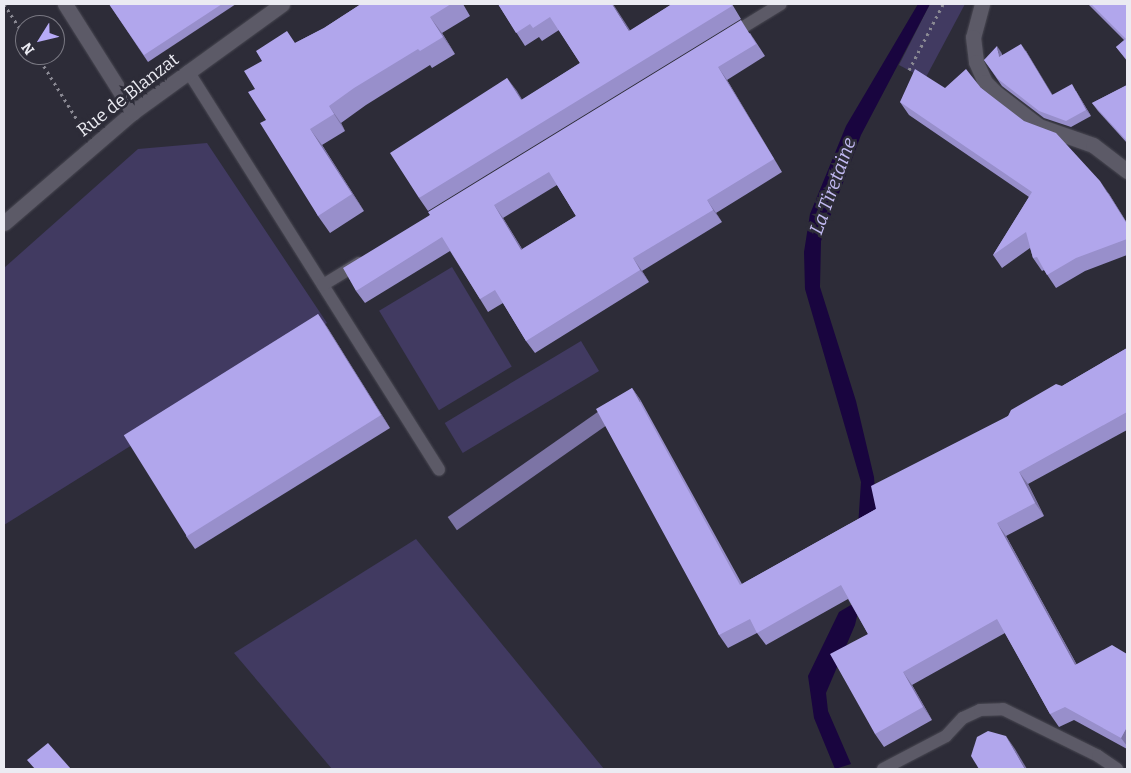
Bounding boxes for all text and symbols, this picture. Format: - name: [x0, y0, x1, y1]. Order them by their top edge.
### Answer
- north arrow: [15, 15, 65, 65]
- text: N: [18, 39, 38, 58]
- street label: Rue de Blanzat: [73, 49, 183, 141]
- water label: La Tiretaine: [805, 134, 861, 238]

